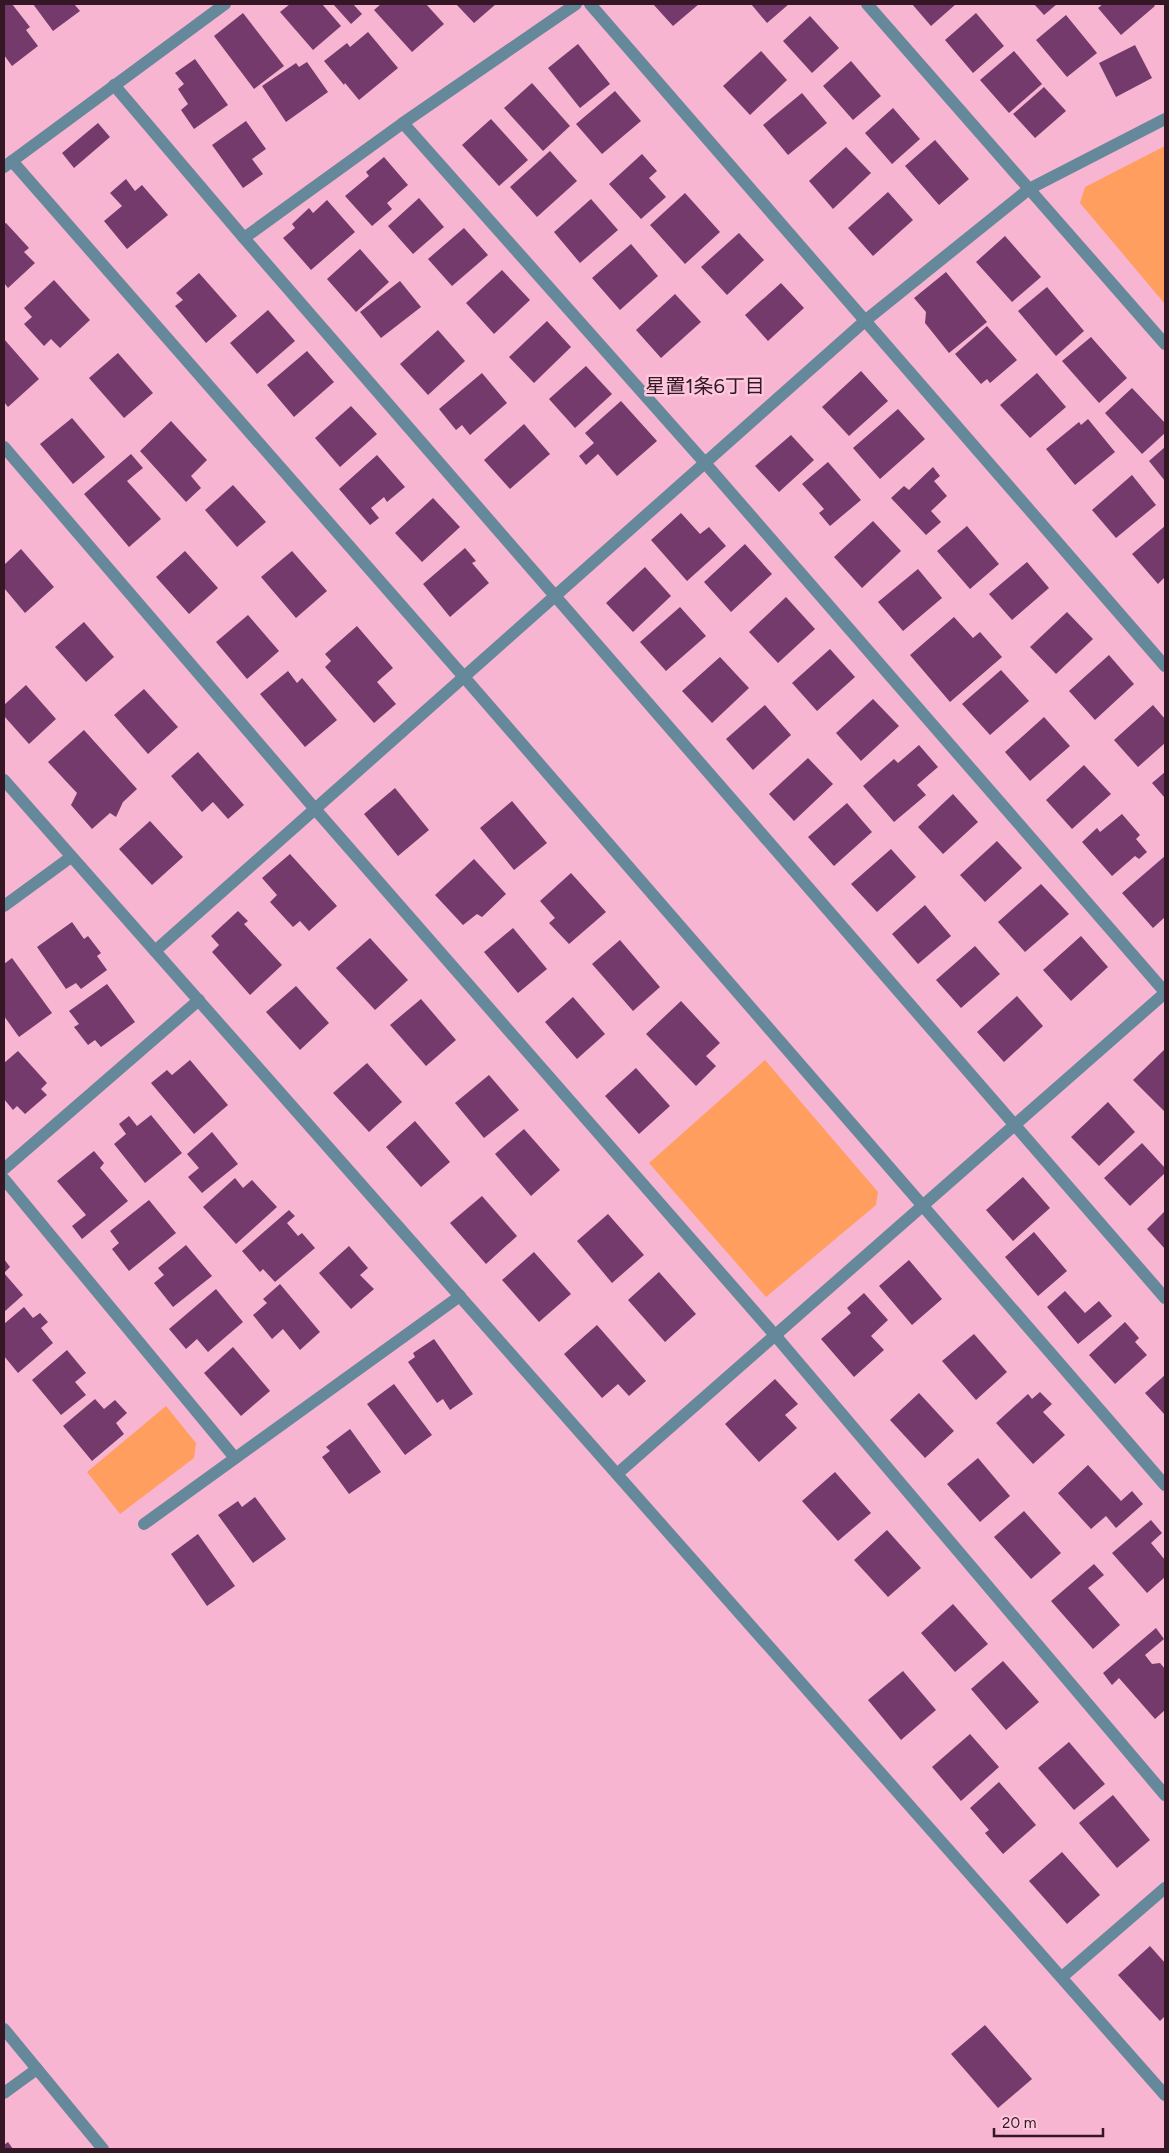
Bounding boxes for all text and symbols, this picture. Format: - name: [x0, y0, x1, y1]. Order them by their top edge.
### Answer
- district label: 星置1条6丁目: [645, 374, 765, 398]
- scale bar: [994, 2106, 1103, 2138]
- text: 20 m: [1002, 2114, 1036, 2132]

